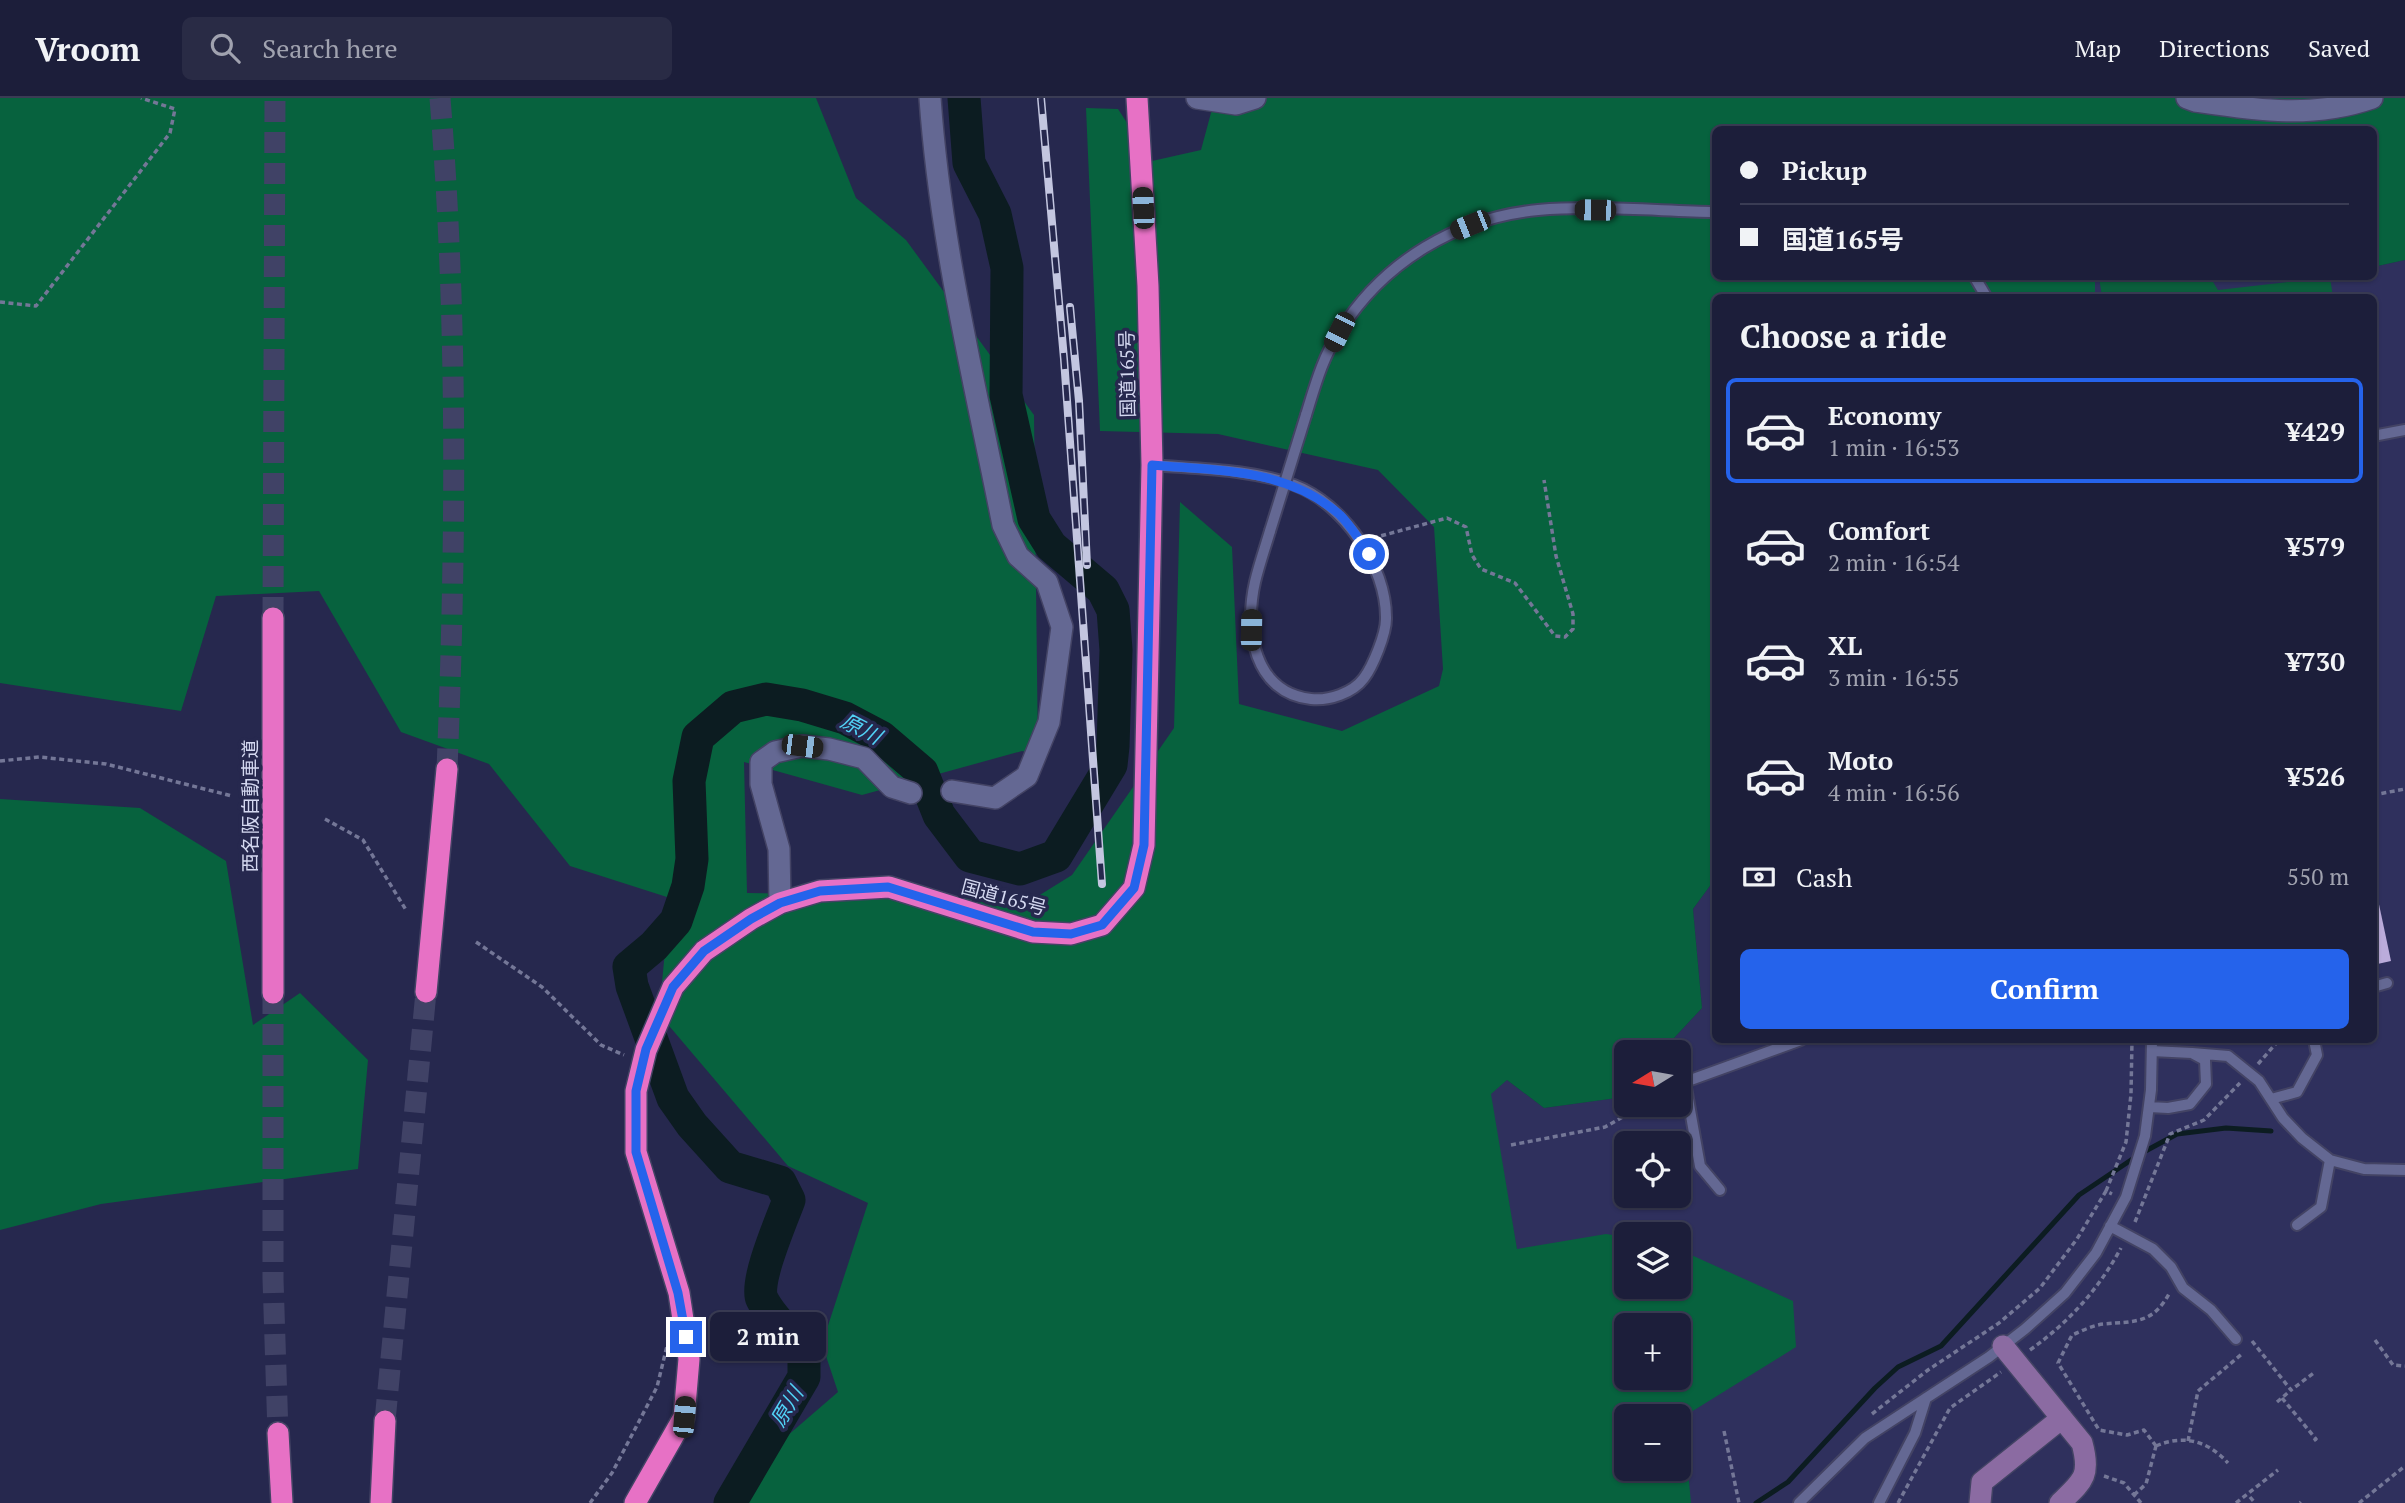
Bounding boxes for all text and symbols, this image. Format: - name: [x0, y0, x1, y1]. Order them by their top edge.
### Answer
- search box: [182, 17, 672, 80]
- text: Vroom: [35, 27, 140, 70]
- icon: search: [206, 29, 244, 67]
- text: Search here: [262, 31, 397, 65]
- text: Map: [2075, 32, 2121, 64]
- text: Directions: [2159, 32, 2270, 64]
- text: Saved: [2308, 32, 2370, 64]
- text: Pickup: [1782, 153, 1867, 187]
- car: [1132, 186, 1155, 230]
- car: [1574, 199, 1617, 221]
- car: [1447, 207, 1494, 243]
- text: 国道165号: [1782, 222, 1904, 256]
- car: [1321, 309, 1358, 355]
- text: Choose a ride: [1740, 315, 1947, 357]
- street label: 国道165号: [1113, 330, 1140, 418]
- text: Economy: [1828, 398, 1941, 432]
- icon: car: [1744, 399, 1807, 462]
- text: ¥429: [2286, 414, 2345, 448]
- text: 1 min · 16:53: [1828, 432, 1960, 463]
- text: Comfort: [1828, 513, 1930, 547]
- icon: car: [1744, 514, 1807, 577]
- text: ¥579: [2286, 529, 2345, 563]
- route start: [1353, 538, 1385, 570]
- text: 2 min · 16:54: [1828, 547, 1960, 578]
- car: [1241, 609, 1262, 651]
- text: XL: [1828, 628, 1862, 662]
- icon: car: [1744, 629, 1807, 692]
- text: ¥730: [2286, 644, 2345, 678]
- text: 3 min · 16:55: [1828, 662, 1960, 693]
- water label: 原川: [836, 706, 888, 751]
- car: [780, 733, 825, 759]
- street label: 西名阪自動車道: [237, 739, 262, 873]
- text: Moto: [1828, 743, 1893, 777]
- icon: car: [1744, 744, 1807, 807]
- text: ¥526: [2286, 759, 2345, 793]
- text: 4 min · 16:56: [1828, 777, 1960, 808]
- icon: cash: [1740, 858, 1778, 896]
- text: Cash: [1796, 860, 1852, 894]
- text: 550 m: [2287, 861, 2349, 892]
- street label: 国道165号: [959, 873, 1050, 920]
- button: Confirm: [1740, 949, 2349, 1029]
- north arrow: [1614, 1040, 1690, 1116]
- map controls: [1614, 1040, 1691, 1481]
- button: locate: [1614, 1131, 1691, 1208]
- button: layers: [1614, 1222, 1691, 1299]
- callout: 2 min: [710, 1312, 826, 1362]
- button: +: [1614, 1313, 1691, 1390]
- route end: [670, 1321, 702, 1353]
- text: 2 min: [737, 1321, 799, 1352]
- water label: 原川: [763, 1380, 810, 1432]
- car: [672, 1395, 697, 1439]
- button: −: [1614, 1404, 1691, 1481]

